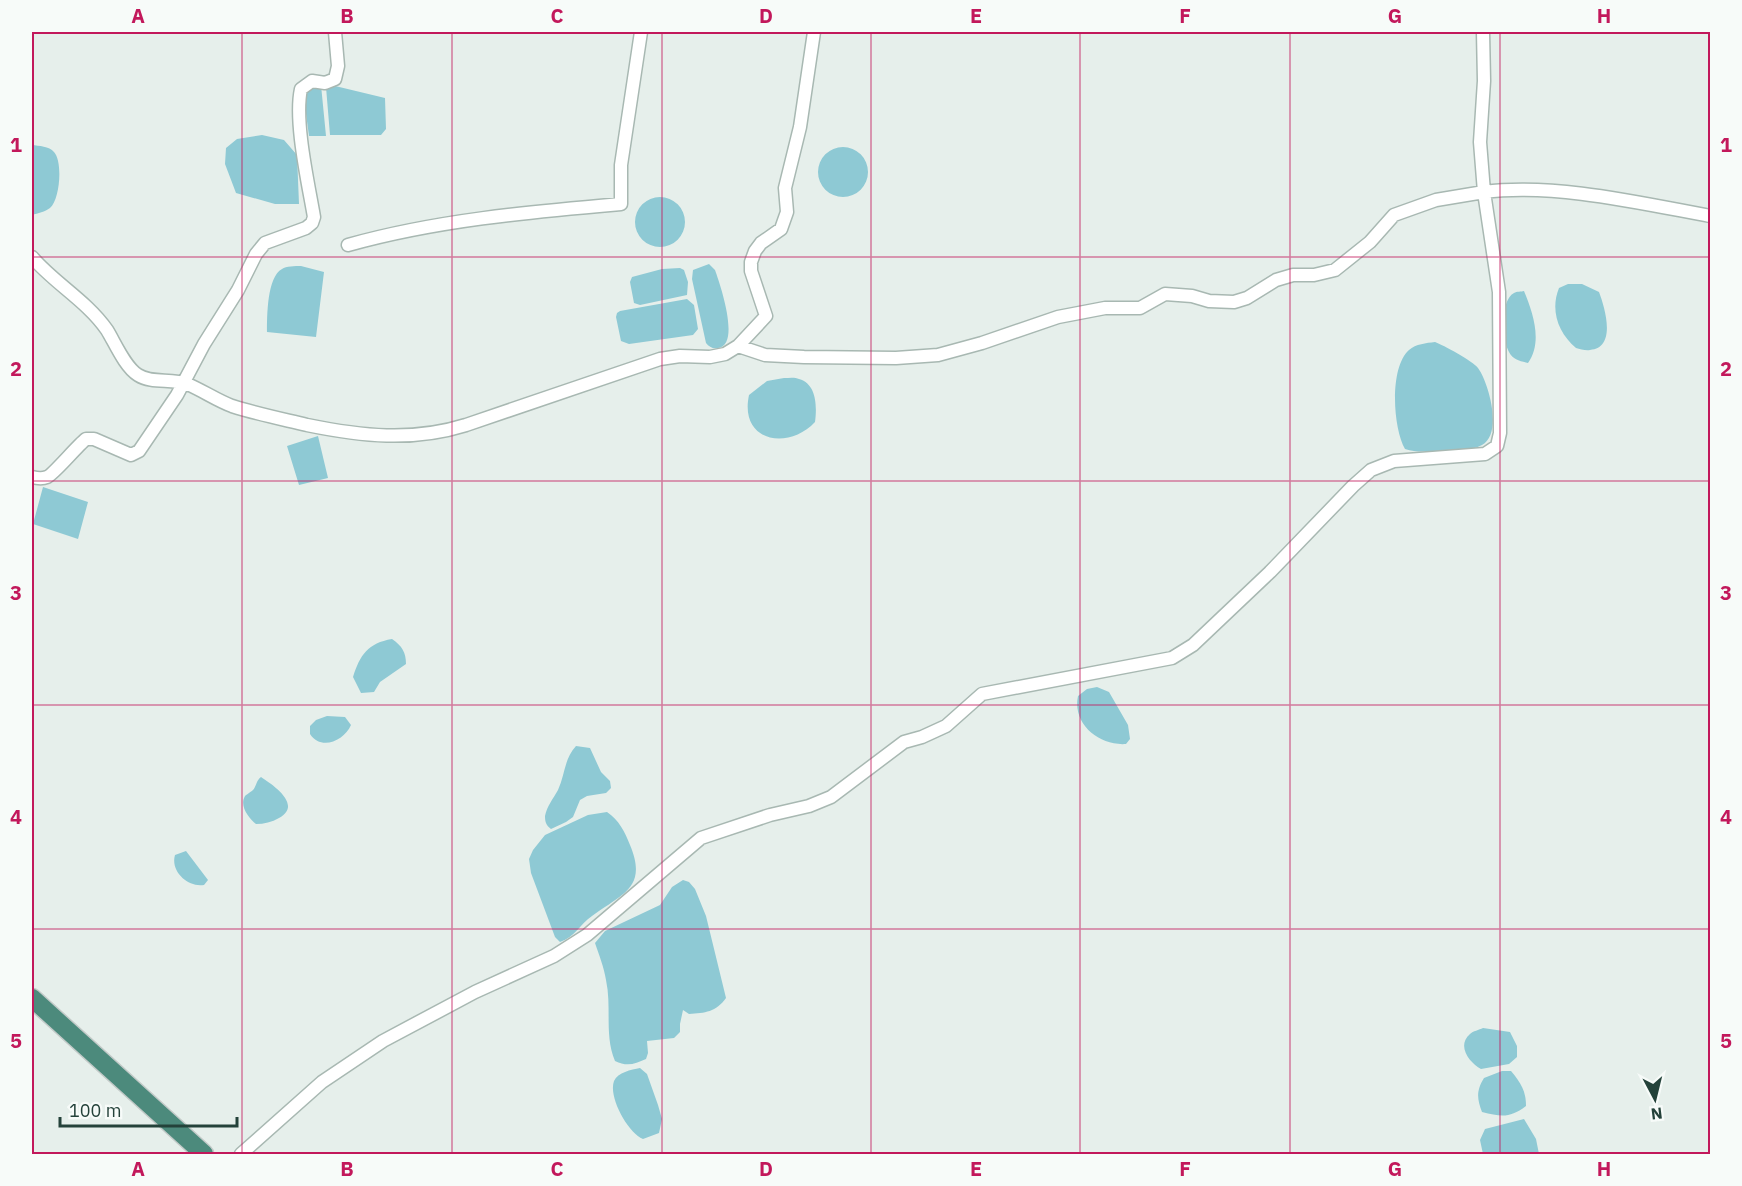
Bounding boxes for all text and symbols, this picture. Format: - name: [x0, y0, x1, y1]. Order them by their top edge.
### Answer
- text: A: [131, 2, 145, 29]
- text: B: [340, 2, 354, 29]
- text: C: [550, 2, 564, 29]
- text: D: [759, 2, 773, 29]
- text: E: [970, 2, 982, 29]
- text: F: [1179, 2, 1191, 29]
- text: G: [1388, 2, 1402, 29]
- text: H: [1597, 2, 1611, 29]
- text: 1: [10, 131, 22, 158]
- text: 1: [1720, 131, 1732, 158]
- text: 2: [10, 355, 22, 382]
- text: 2: [1720, 355, 1732, 382]
- text: 3: [10, 579, 22, 606]
- text: 3: [1720, 579, 1732, 606]
- text: 4: [10, 803, 22, 830]
- text: 4: [1720, 803, 1732, 830]
- text: 5: [10, 1027, 22, 1054]
- text: 5: [1720, 1027, 1732, 1054]
- north arrow: [1625, 1069, 1685, 1129]
- scale bar: [60, 1090, 237, 1128]
- text: 100 m: [69, 1099, 121, 1122]
- text: N: [1650, 1103, 1664, 1125]
- text: A: [131, 1155, 145, 1182]
- text: B: [340, 1155, 354, 1182]
- text: C: [550, 1155, 564, 1182]
- text: D: [759, 1155, 773, 1182]
- text: E: [970, 1155, 982, 1182]
- text: F: [1179, 1155, 1191, 1182]
- text: G: [1388, 1155, 1402, 1182]
- text: H: [1597, 1155, 1611, 1182]

